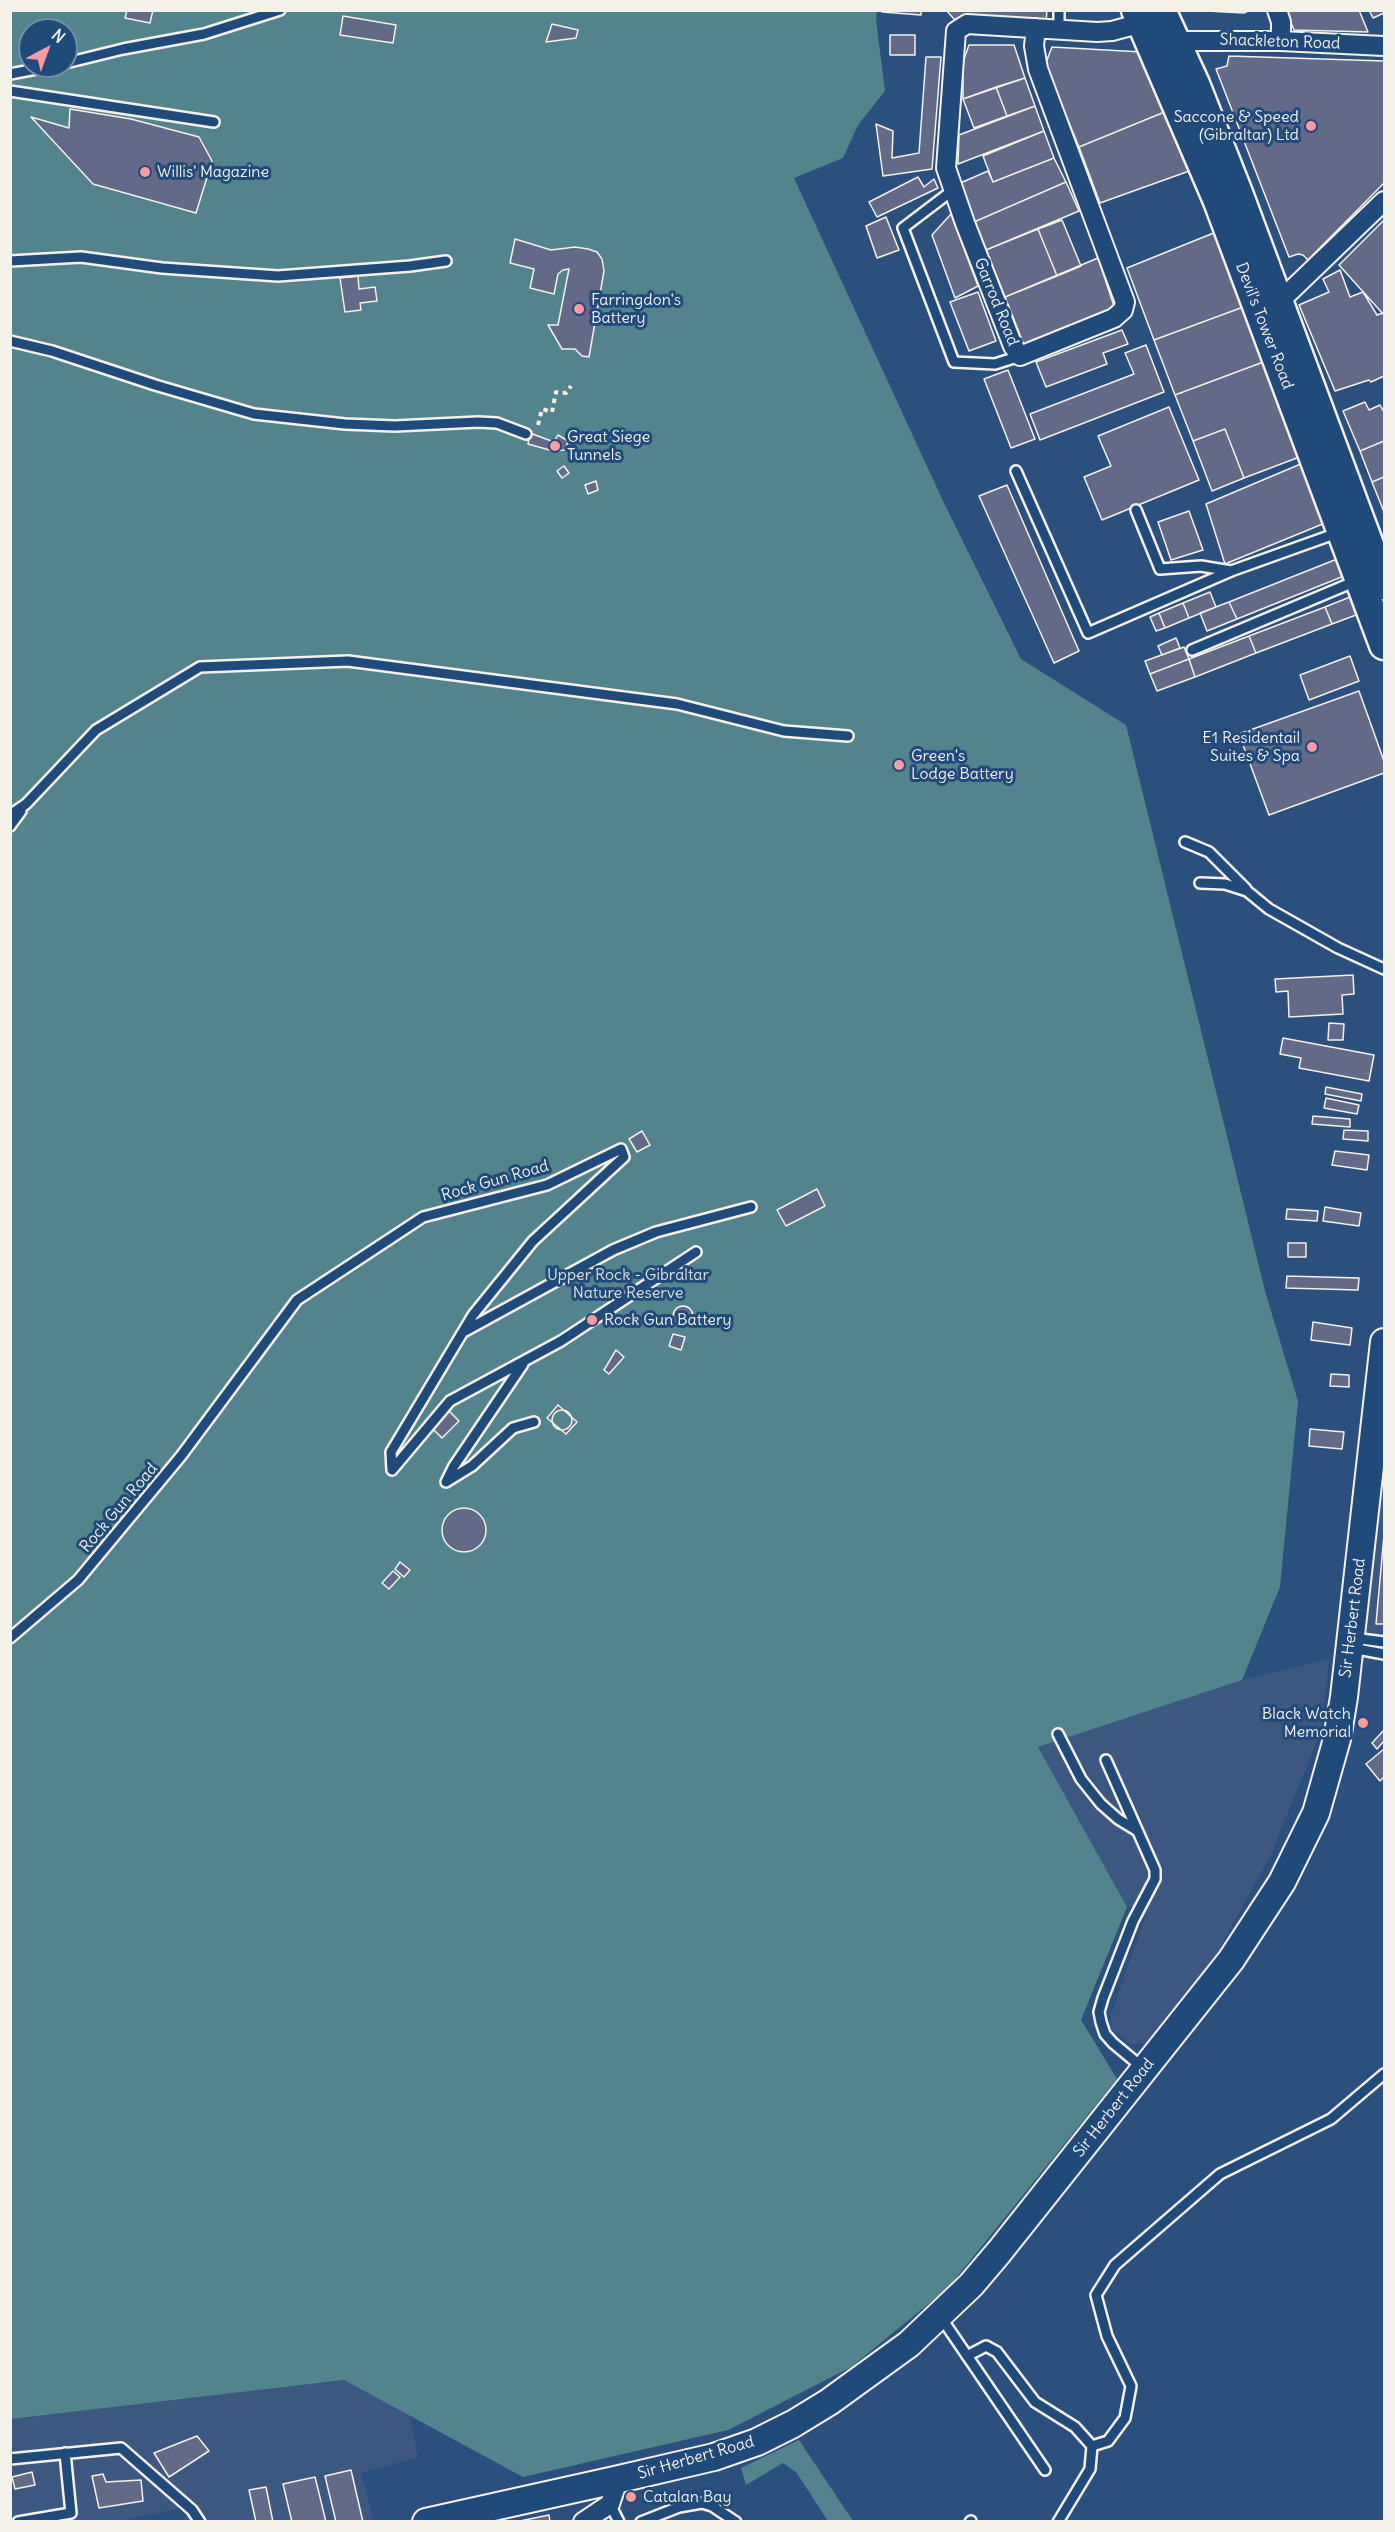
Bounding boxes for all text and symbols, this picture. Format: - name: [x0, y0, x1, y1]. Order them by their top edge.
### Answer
- north arrow: [18, 18, 78, 78]
- text: N: [48, 25, 69, 47]
- street label: Shackleton Road: [1219, 30, 1341, 54]
- place label: Saccone & Speed (Gibraltar) Ltd: [1174, 107, 1299, 145]
- marker: Saccone & Speed (Gibraltar) Ltd: [1304, 119, 1318, 133]
- place label: Willis' Magazine: [157, 162, 269, 182]
- marker: Willis' Magazine: [138, 165, 152, 179]
- street label: Garrod Road: [970, 255, 1022, 349]
- street label: Devil's Tower Road: [1231, 260, 1297, 392]
- place label: Farringdon's Battery: [591, 290, 681, 328]
- marker: Farringdon's Battery: [572, 302, 586, 316]
- place label: Great Siege Tunnels: [567, 427, 650, 465]
- marker: Great Siege Tunnels: [548, 439, 562, 453]
- place label: E1 Residentail Suites & Spa: [1202, 728, 1300, 766]
- marker: E1 Residentail Suites & Spa: [1305, 740, 1319, 754]
- place label: Green's Lodge Battery: [911, 746, 1014, 784]
- marker: Green's Lodge Battery: [892, 758, 906, 772]
- street label: Rock Gun Road: [439, 1157, 551, 1205]
- park label: Upper Rock - Gibraltar Nature Reserve: [547, 1265, 709, 1303]
- place label: Rock Gun Battery: [604, 1310, 732, 1330]
- marker: Rock Gun Battery: [585, 1313, 599, 1327]
- street label: Rock Gun Road: [76, 1459, 162, 1557]
- street label: Sir Herbert Road: [1336, 1557, 1370, 1679]
- place label: Black Watch Memorial: [1262, 1704, 1351, 1742]
- marker: Black Watch Memorial: [1356, 1716, 1370, 1730]
- street label: Sir Herbert Road: [1069, 2055, 1159, 2161]
- street label: Sir Herbert Road: [636, 2432, 756, 2484]
- place label: Catalan Bay: [643, 2487, 731, 2507]
- marker: Catalan Bay: [624, 2490, 638, 2504]

